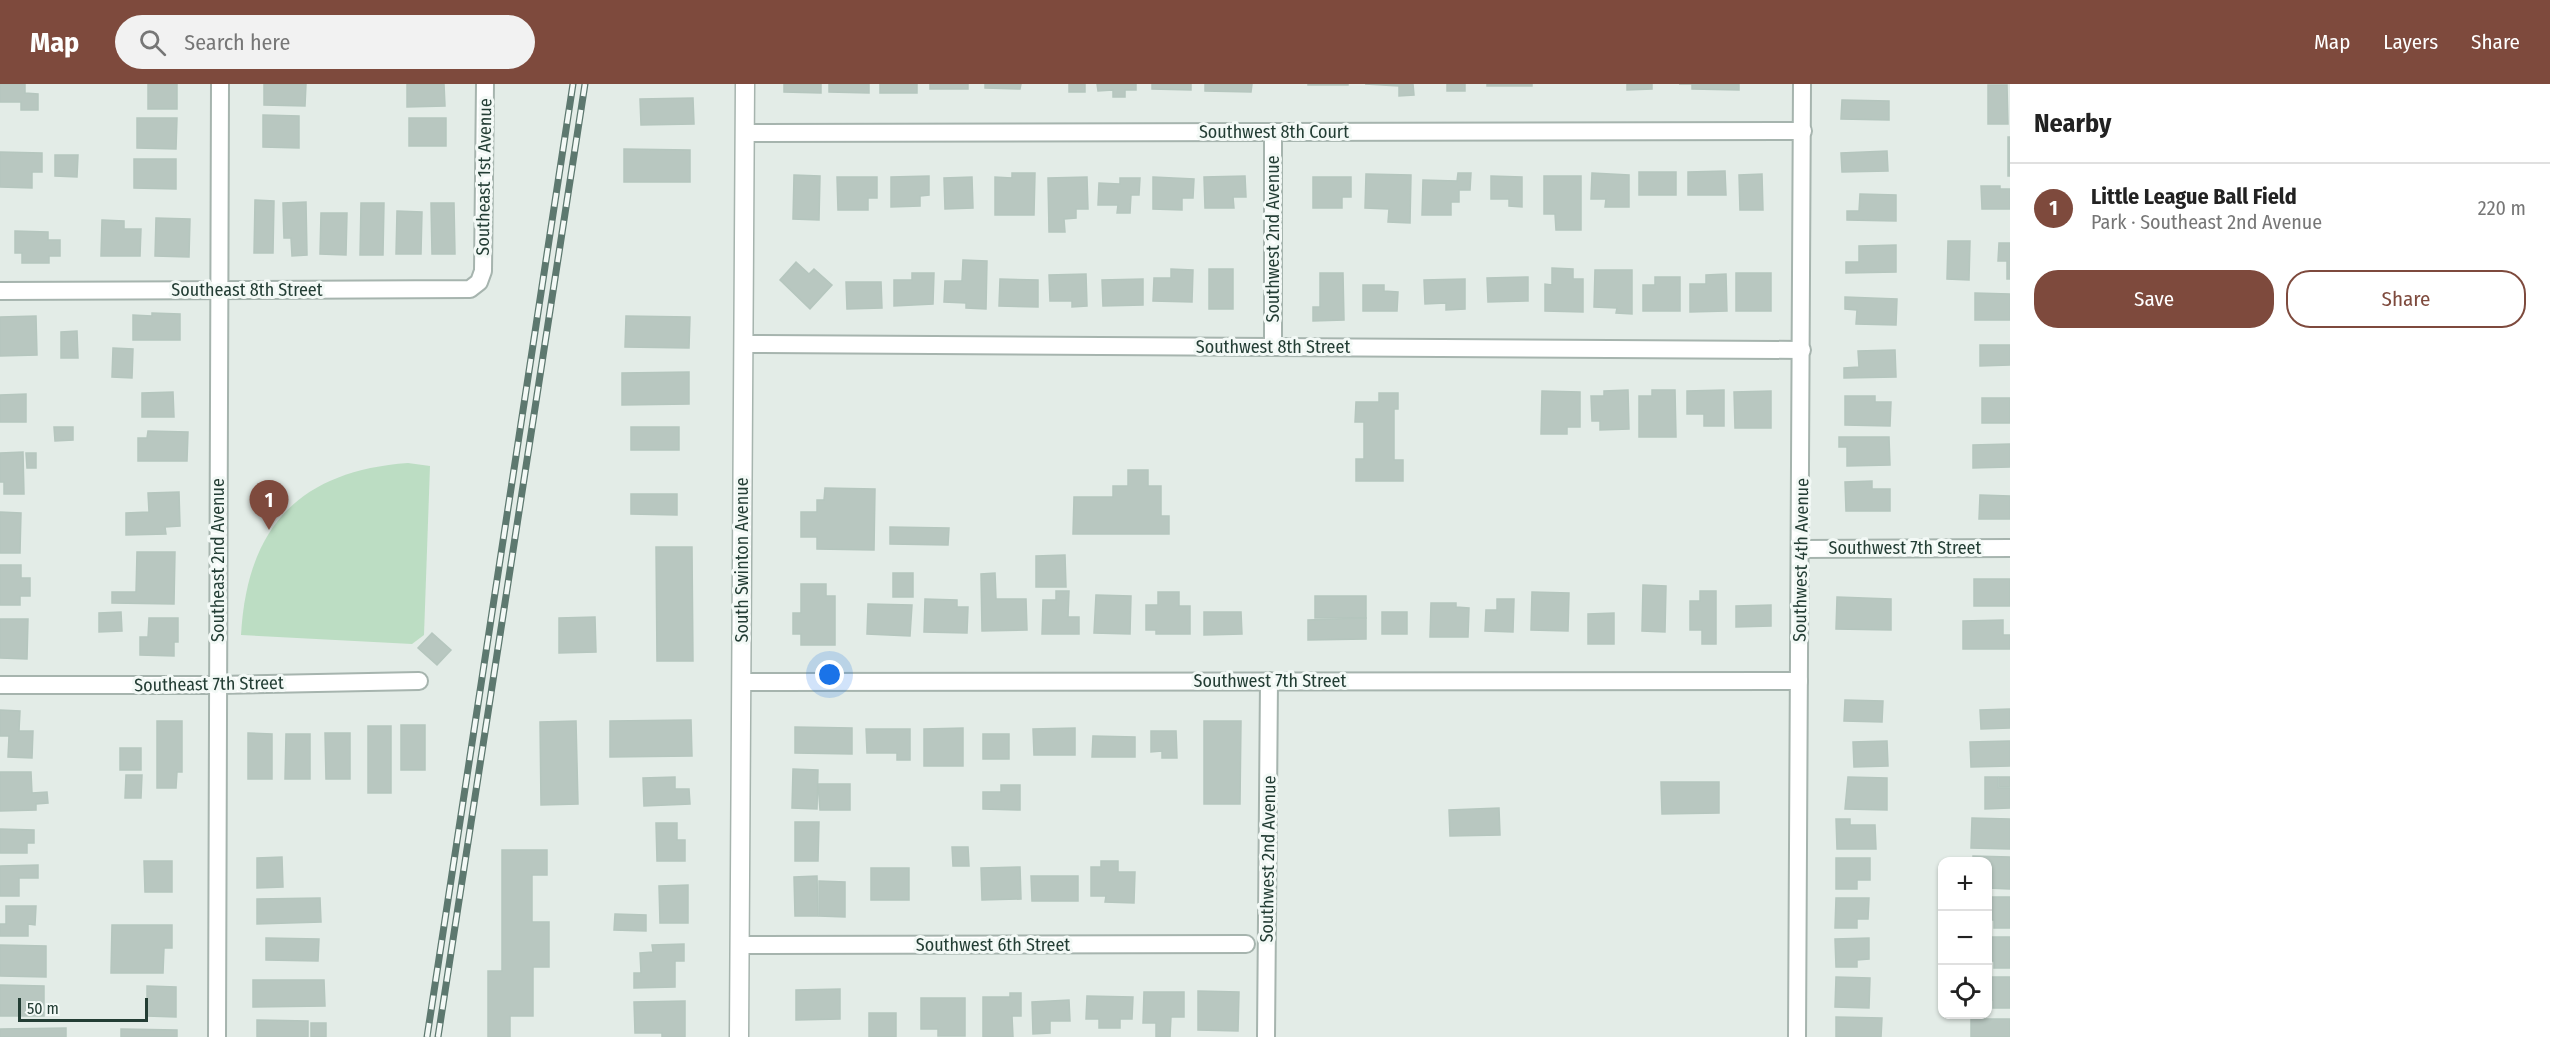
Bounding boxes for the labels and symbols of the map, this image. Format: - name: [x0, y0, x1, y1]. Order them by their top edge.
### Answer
- street label: Southeast 1st Avenue: [472, 98, 496, 256]
- street label: Southwest 8th Court: [1199, 121, 1349, 143]
- street label: Southwest 2nd Avenue: [1262, 155, 1284, 323]
- street label: Southeast 8th Street: [171, 279, 323, 301]
- street label: Southwest 8th Street: [1196, 336, 1350, 358]
- street label: South Swinton Avenue: [731, 477, 753, 643]
- street label: Southeast 2nd Avenue: [207, 478, 229, 642]
- street label: Southwest 4th Avenue: [1789, 478, 1813, 642]
- pin: 1: [250, 480, 288, 530]
- street label: Southwest 7th Street: [1829, 537, 1982, 559]
- your location: [815, 660, 844, 689]
- street label: Southwest 7th Street: [1194, 670, 1347, 692]
- street label: Southeast 7th Street: [134, 672, 284, 696]
- street label: Southwest 2nd Avenue: [1256, 775, 1280, 943]
- street label: Southwest 6th Street: [916, 934, 1070, 956]
- scale bar: [18, 995, 148, 1022]

